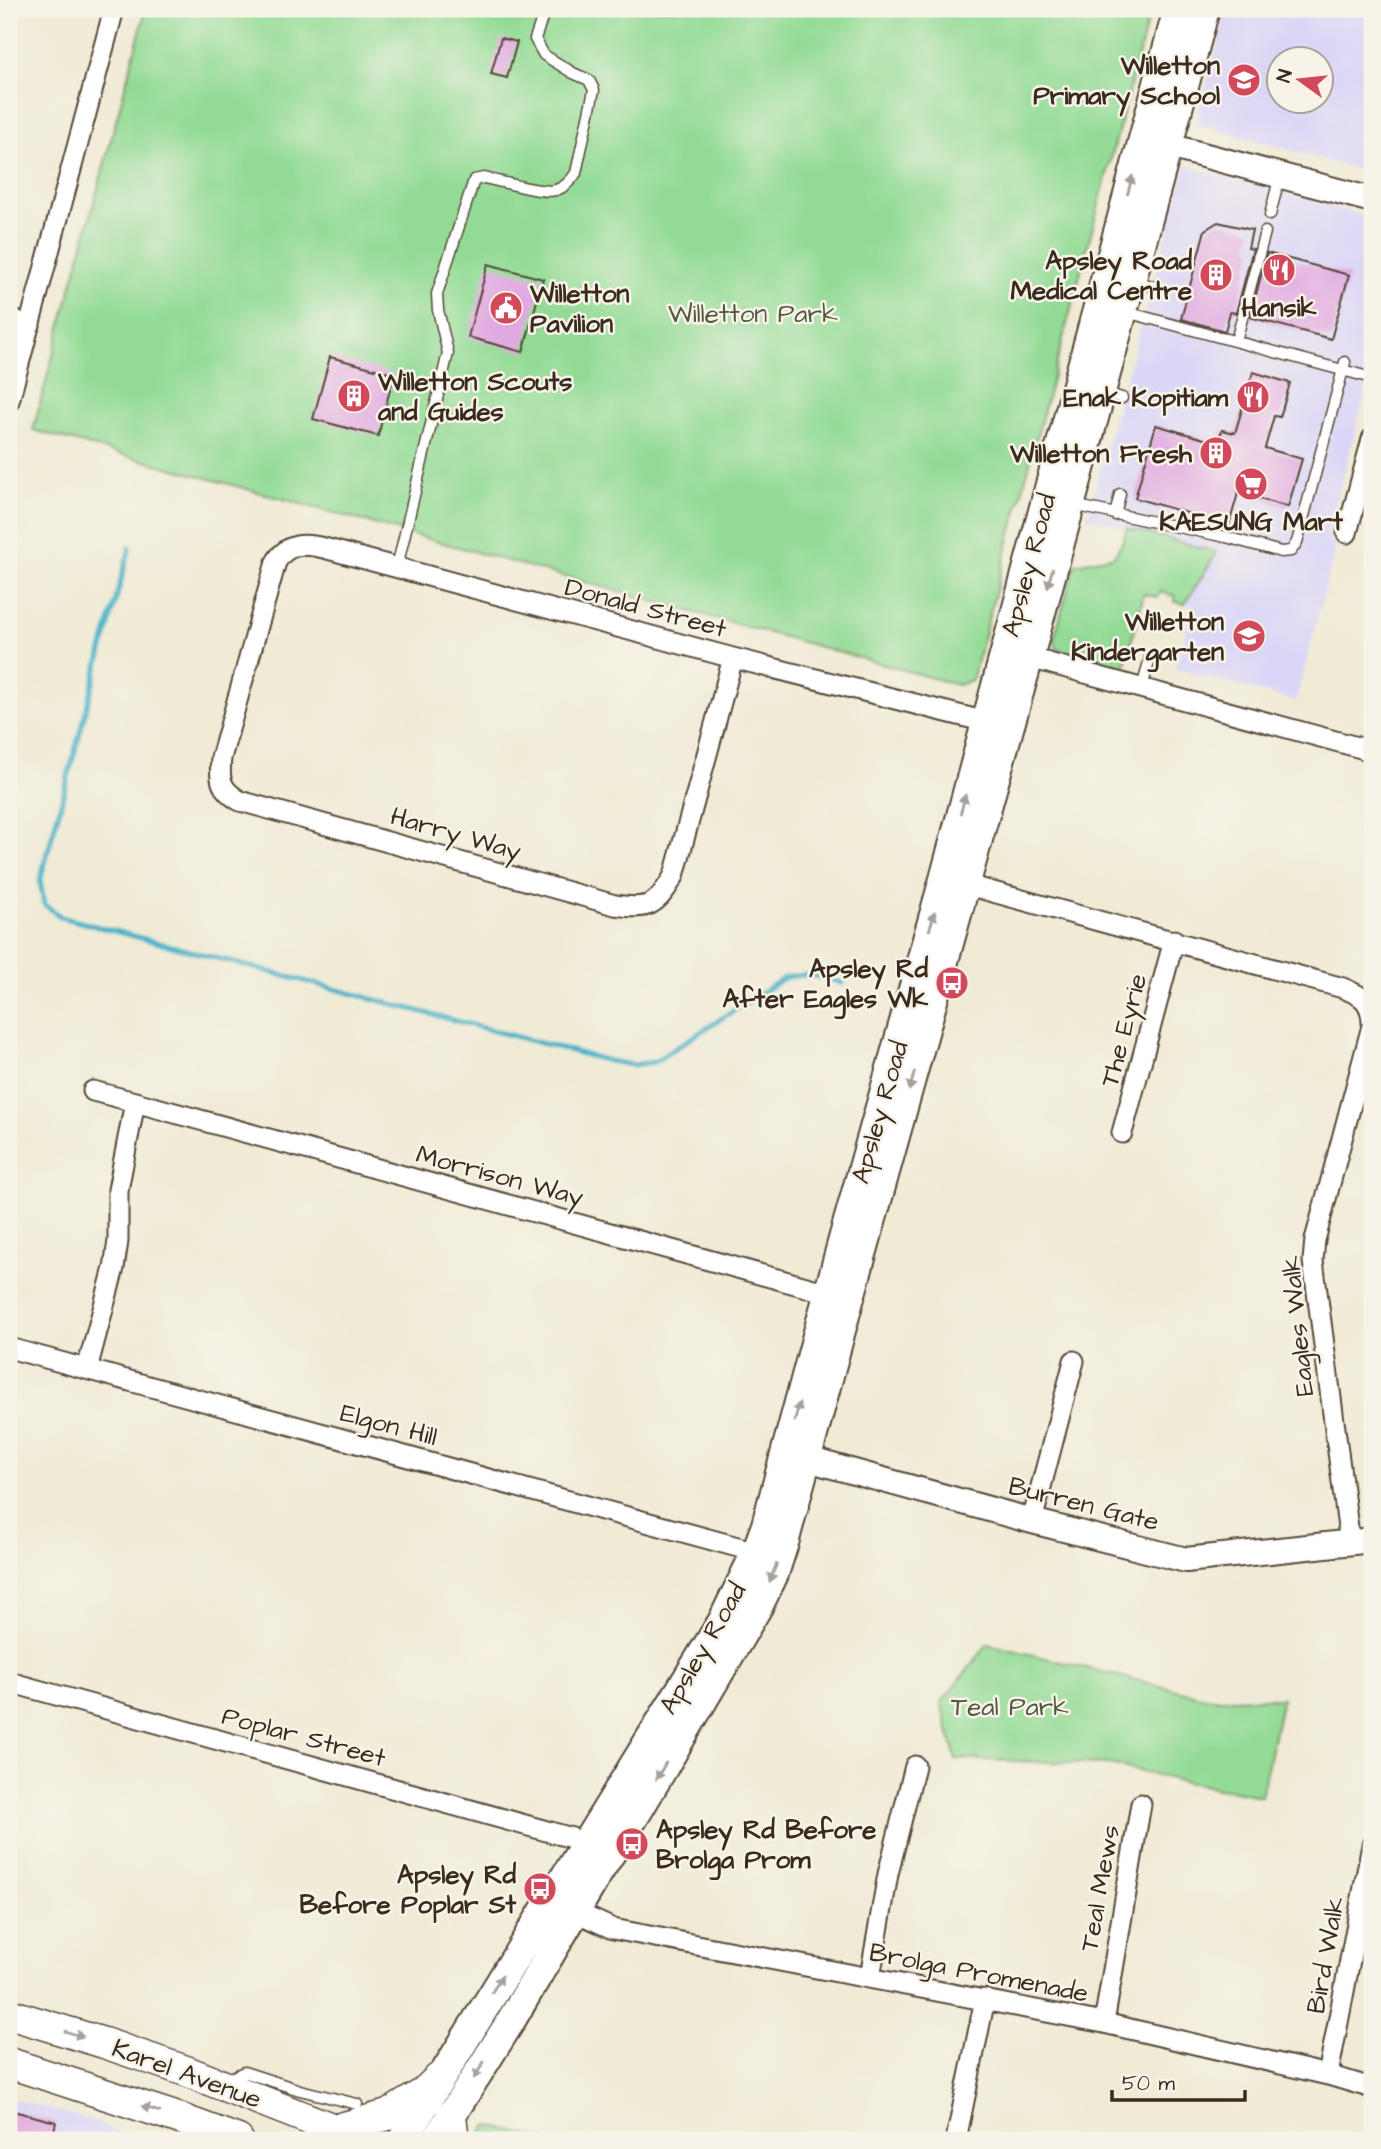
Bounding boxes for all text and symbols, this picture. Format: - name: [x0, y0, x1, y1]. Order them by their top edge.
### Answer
- north arrow: [1266, 46, 1336, 116]
- place label: Willetton Primary School: [1033, 48, 1220, 117]
- school or university icon: Willetton Primary School: [1225, 61, 1263, 99]
- text: N: [1270, 67, 1300, 85]
- one-way arrow: [1125, 174, 1136, 196]
- place label: Apsley Road Medical Centre: [1011, 243, 1193, 309]
- restaurant icon: Hansik: [1260, 251, 1298, 289]
- building icon: Apsley Road Medical Centre: [1197, 256, 1235, 294]
- place label: Willetton Pavilion: [529, 276, 629, 342]
- public building icon: Willetton Pavilion: [487, 289, 525, 327]
- place label: Hansik: [1242, 290, 1317, 326]
- park label: Willetton Park: [668, 296, 838, 332]
- place label: Willetton Scouts and Guides: [377, 364, 572, 430]
- building icon: Willetton Scouts and Guides: [335, 377, 373, 415]
- restaurant icon: Enak Kopitiam: [1234, 378, 1272, 416]
- place label: Enak Kopitiam: [1063, 380, 1229, 416]
- building icon: Willetton Fresh: [1197, 434, 1235, 472]
- place label: Willetton Fresh: [1009, 436, 1193, 472]
- supermarket icon: KAESUNG Mart: [1232, 465, 1270, 503]
- street label: Apsley Road: [993, 490, 1067, 641]
- place label: KAESUNG Mart: [1159, 504, 1343, 540]
- one-way arrow: [1044, 567, 1055, 589]
- street label: Donald Street: [561, 569, 731, 647]
- place label: Willetton Kindergarten: [1071, 604, 1224, 673]
- school or university icon: Willetton Kindergarten: [1230, 617, 1268, 655]
- one-way arrow: [958, 793, 969, 815]
- street label: Harry Way: [386, 798, 525, 872]
- one-way arrow: [927, 910, 938, 932]
- place label: Apsley Rd After Eagles Wk: [723, 951, 929, 1020]
- bus stop icon: Apsley Rd After Eagles Wk: [933, 964, 971, 1002]
- street label: The Eyrie: [1092, 970, 1158, 1091]
- street label: Apsley Road: [842, 1037, 919, 1188]
- one-way arrow: [906, 1070, 917, 1092]
- street label: Morrison Way: [412, 1136, 587, 1218]
- street label: Eagles Walk: [1273, 1253, 1325, 1398]
- street label: Elgon Hill: [336, 1395, 441, 1457]
- one-way arrow: [792, 1401, 803, 1423]
- street label: Burren Gate: [1005, 1468, 1163, 1540]
- one-way arrow: [768, 1563, 779, 1584]
- street label: Apsley Road: [651, 1576, 757, 1722]
- park label: Teal Park: [951, 1689, 1069, 1725]
- street label: Poplar Street: [218, 1698, 390, 1776]
- one-way arrow: [655, 1762, 667, 1781]
- place label: Apsley Rd Before Brolga Prom: [656, 1812, 876, 1881]
- street label: Teal Mews: [1071, 1822, 1129, 1954]
- bus stop icon: Apsley Rd Before Brolga Prom: [613, 1825, 651, 1863]
- place label: Apsley Rd Before Poplar St: [300, 1857, 517, 1923]
- bus stop icon: Apsley Rd Before Poplar St: [521, 1870, 559, 1908]
- street label: Bird Walk: [1298, 1894, 1354, 2017]
- street label: Brolga Promenade: [866, 1934, 1091, 2014]
- one-way arrow: [491, 1975, 504, 1994]
- one-way arrow: [64, 2029, 85, 2039]
- street label: Karel Avenue: [107, 2030, 266, 2118]
- scale bar: [1112, 2058, 1244, 2102]
- one-way arrow: [473, 2060, 486, 2079]
- text: 50 m: [1122, 2069, 1176, 2098]
- one-way arrow: [140, 2103, 161, 2114]

